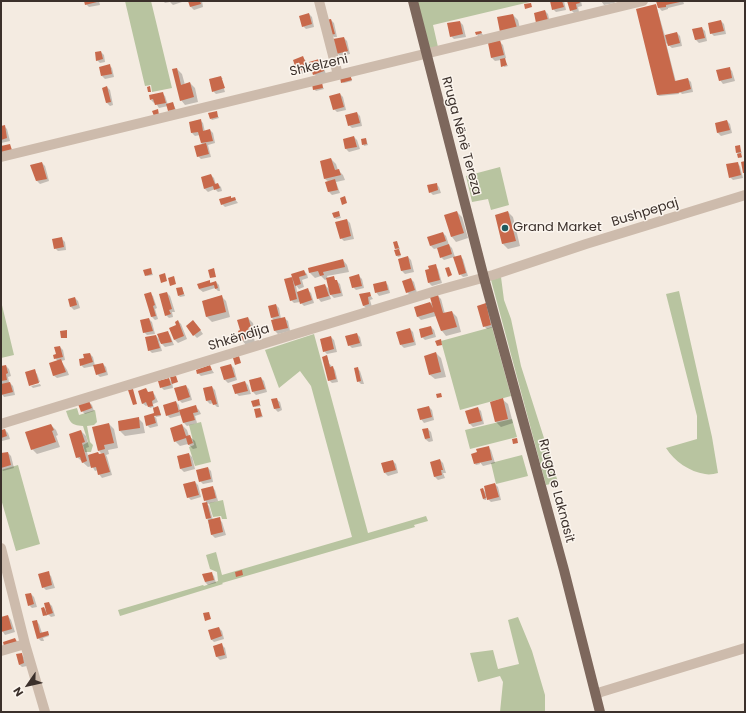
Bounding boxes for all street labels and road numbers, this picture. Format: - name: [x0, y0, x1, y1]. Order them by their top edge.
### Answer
- street label: Shkelzeni: [288, 52, 350, 80]
- street label: Rruga Nënë Tereza: [438, 75, 484, 197]
- street label: Bushpepaj: [610, 195, 680, 231]
- street label: Shkëndija: [207, 321, 271, 355]
- street label: Rruga e Laknasit: [535, 438, 577, 544]

